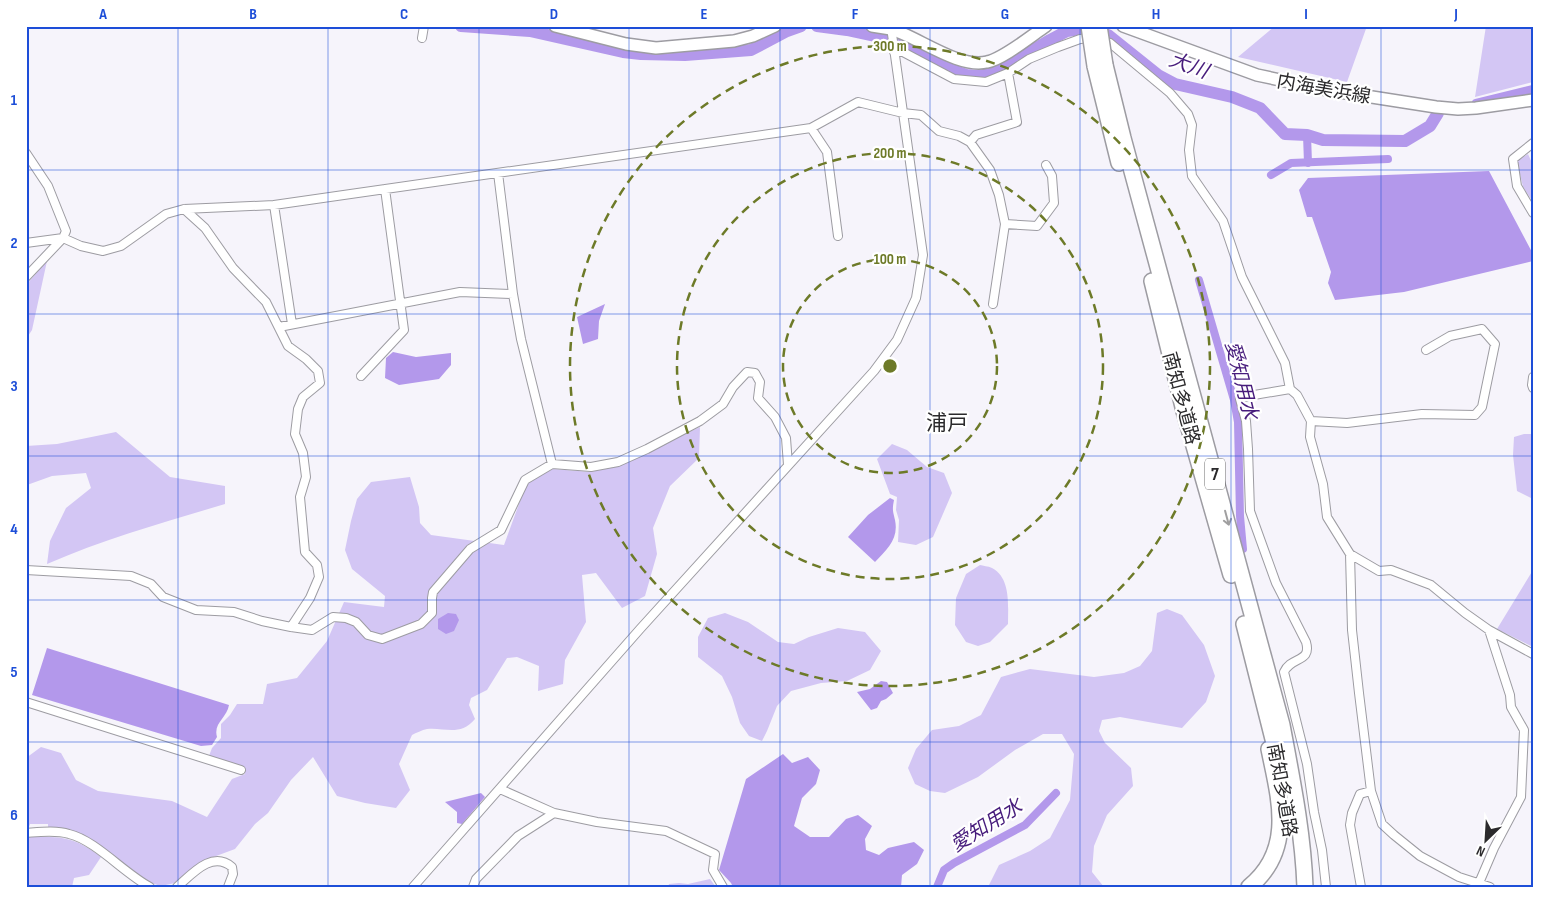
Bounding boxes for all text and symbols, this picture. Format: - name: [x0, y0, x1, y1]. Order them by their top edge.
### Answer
- text: A: [98, 5, 107, 24]
- text: B: [249, 5, 257, 24]
- text: C: [400, 5, 408, 24]
- text: D: [550, 5, 558, 24]
- text: E: [701, 5, 708, 24]
- text: F: [852, 5, 859, 24]
- text: G: [1001, 5, 1009, 24]
- text: H: [1152, 5, 1160, 24]
- text: I: [1304, 5, 1308, 24]
- text: J: [1453, 5, 1458, 24]
- text: 300 m: [873, 37, 907, 56]
- water label: 大川: [1166, 48, 1213, 85]
- street label: 内海美浜線: [1275, 70, 1373, 109]
- text: 1: [11, 91, 18, 110]
- text: 200 m: [873, 144, 907, 163]
- text: 2: [10, 234, 18, 253]
- text: 100 m: [874, 250, 906, 269]
- water label: 愛知用水: [1220, 339, 1263, 424]
- street label: 南知多道路: [1157, 350, 1204, 447]
- centre of rings: [881, 357, 899, 375]
- text: 3: [10, 377, 18, 396]
- district label: 浦戸: [926, 411, 968, 436]
- road number: 7: [1205, 458, 1225, 489]
- one-way arrow: [1222, 510, 1232, 526]
- text: 4: [10, 520, 18, 539]
- text: 5: [10, 663, 18, 682]
- street label: 南知多道路: [1262, 741, 1301, 839]
- water label: 愛知用水: [946, 793, 1029, 857]
- text: 6: [10, 806, 18, 825]
- north arrow: [1462, 816, 1512, 866]
- text: N: [1474, 842, 1488, 861]

